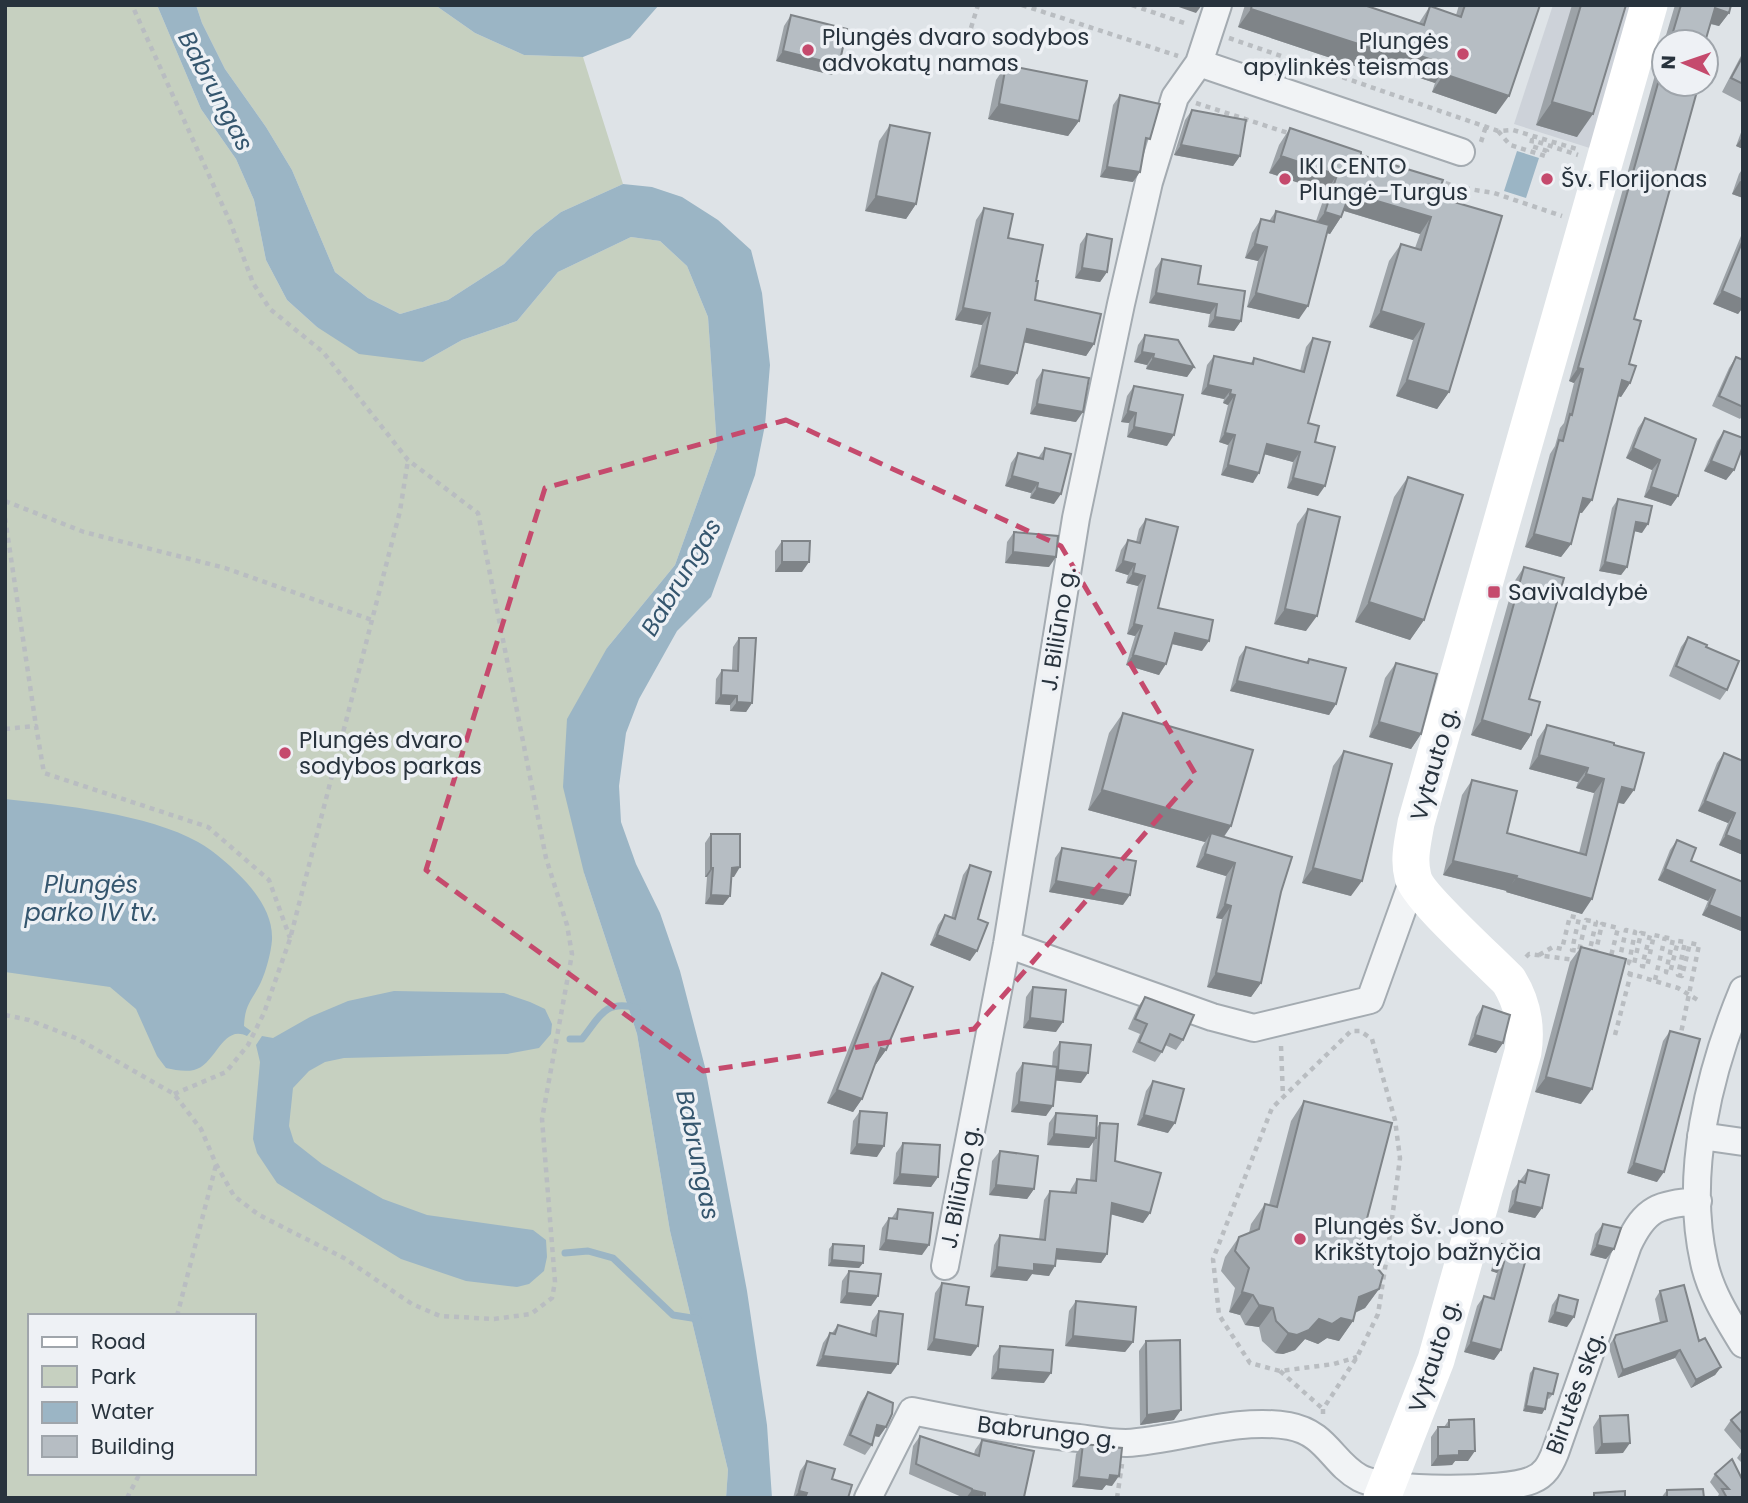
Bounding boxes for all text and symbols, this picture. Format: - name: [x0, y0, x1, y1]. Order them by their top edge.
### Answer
- place label: Plungės dvaro sodybos advokatų namas: [822, 21, 1089, 79]
- water label: Babrungas: [170, 25, 262, 157]
- place label: Plungės apylinkės teismas: [1243, 25, 1449, 83]
- north arrow: [1650, 28, 1720, 98]
- marker: Plungės dvaro sodybos advokatų namas: [800, 42, 816, 58]
- marker: Plungės apylinkės teismas: [1455, 46, 1471, 62]
- text: N: [1655, 55, 1682, 70]
- place label: IKI CENTO Plungė-Turgus: [1299, 150, 1468, 208]
- place label: Šv. Florijonas: [1561, 163, 1707, 195]
- marker: IKI CENTO Plungė-Turgus: [1277, 171, 1293, 187]
- marker: Šv. Florijonas: [1539, 171, 1555, 187]
- water label: Babrungas: [633, 512, 729, 642]
- street label: J. Biliūno g.: [1032, 565, 1084, 693]
- place label: Savivaldybė: [1508, 576, 1648, 608]
- marker: Savivaldybė: [1486, 584, 1502, 600]
- street label: Vytauto g.: [1403, 703, 1465, 825]
- place label: Plungės dvaro sodybos parkas: [299, 724, 482, 782]
- marker: Plungės dvaro sodybos parkas: [277, 745, 293, 761]
- water label: Plungės parko IV tv.: [24, 868, 157, 929]
- water label: Babrungas: [668, 1087, 728, 1223]
- street label: J. Biliūno g.: [932, 1123, 988, 1251]
- place label: Plungės Šv. Jono Krikštytojo bažnyčia: [1314, 1210, 1541, 1268]
- marker: Plungės Šv. Jono Krikštytojo bažnyčia: [1292, 1231, 1308, 1247]
- street label: Vytauto g.: [1401, 1296, 1467, 1416]
- legend: [28, 1314, 256, 1475]
- text: Road: [91, 1327, 146, 1356]
- street label: Birutės skg.: [1538, 1327, 1612, 1459]
- text: Park: [91, 1362, 136, 1391]
- text: Water: [91, 1397, 154, 1426]
- street label: Babrungo g.: [976, 1408, 1118, 1456]
- text: Building: [91, 1432, 175, 1461]

